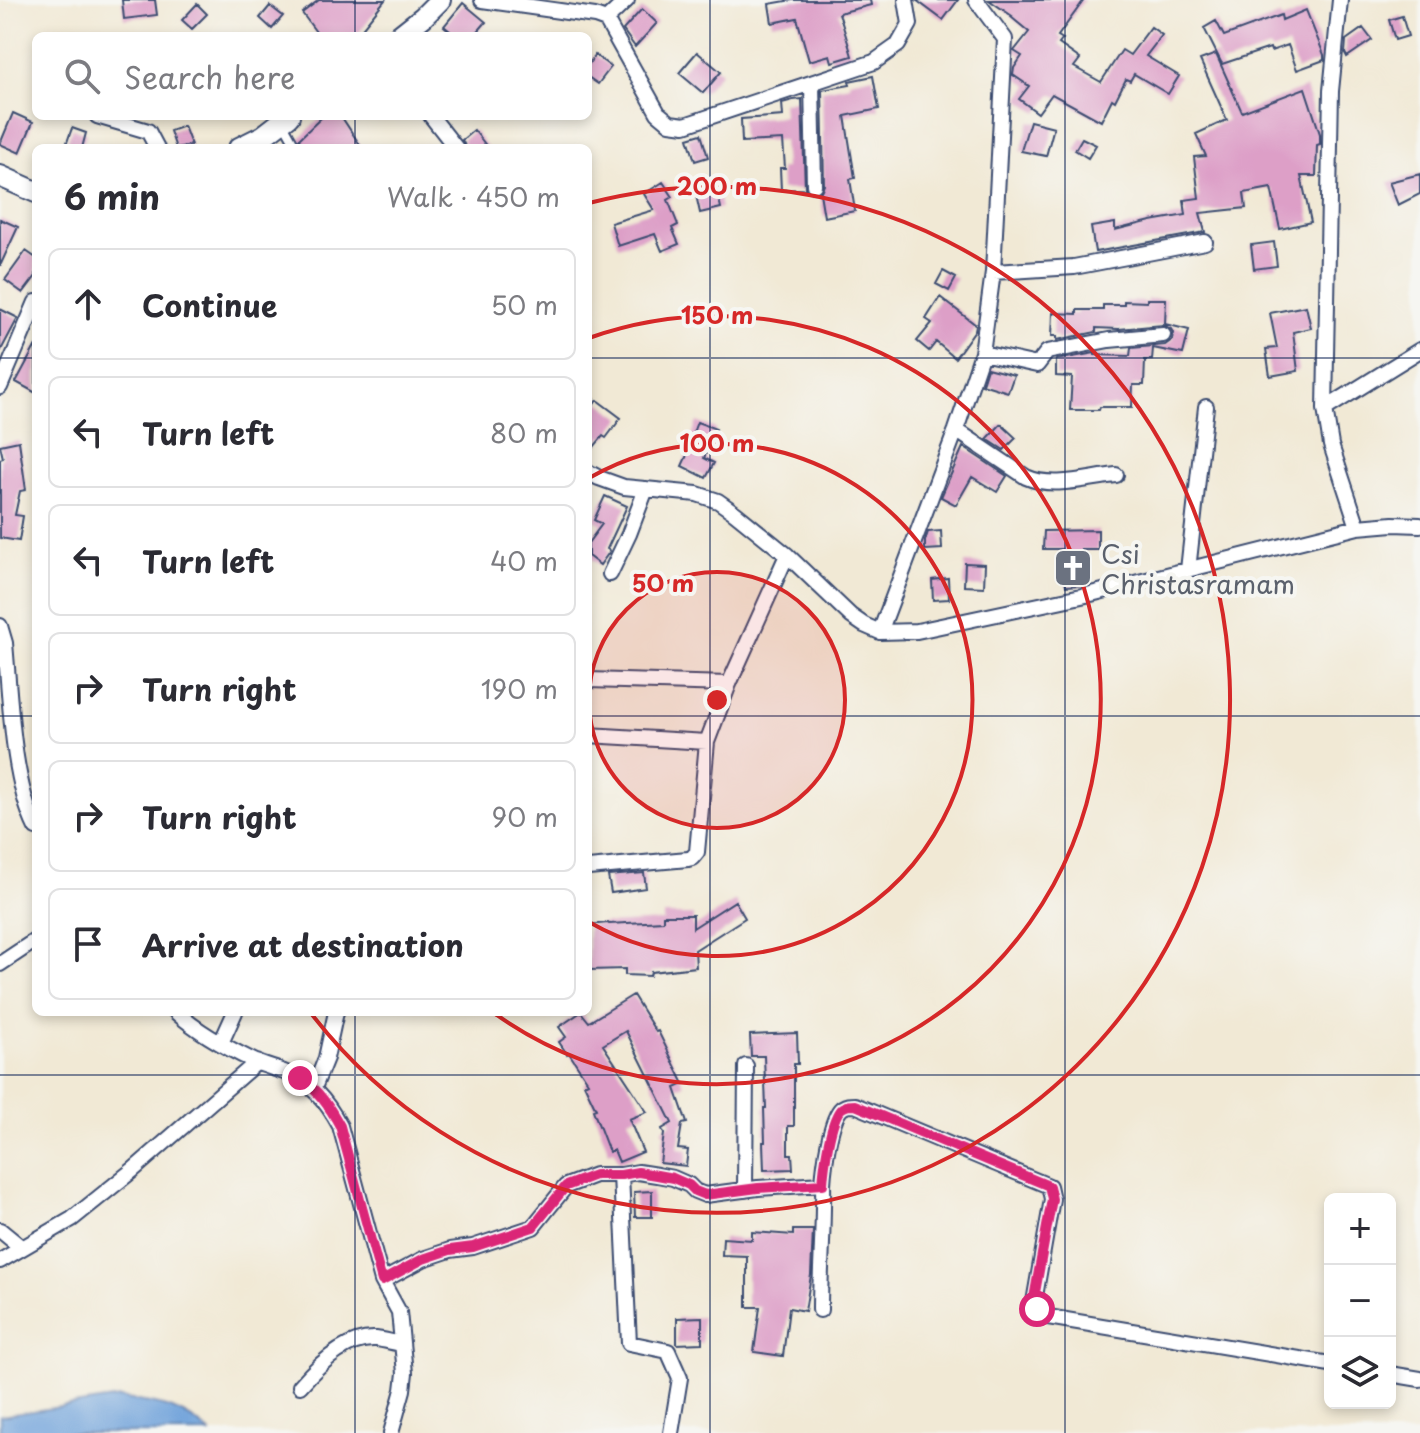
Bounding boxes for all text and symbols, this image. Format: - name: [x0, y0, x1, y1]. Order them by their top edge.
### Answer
- search box: [32, 32, 592, 120]
- icon: search: [60, 54, 104, 98]
- text: Search here: [124, 54, 296, 99]
- text: 200 m: [677, 167, 757, 203]
- text: 6 min: [64, 170, 160, 222]
- text: Walk · 450 m: [387, 177, 560, 216]
- icon: ahead: [66, 282, 110, 326]
- text: Continue: [142, 282, 277, 327]
- text: 50 m: [491, 285, 558, 324]
- text: 150 m: [681, 296, 753, 332]
- icon: left: [66, 410, 110, 454]
- text: Turn left: [142, 410, 274, 455]
- text: 80 m: [490, 413, 558, 452]
- text: 100 m: [680, 424, 754, 460]
- place label: Csi Christasramam: [1101, 534, 1295, 603]
- icon: left: [66, 538, 110, 582]
- text: Turn left: [142, 538, 274, 583]
- text: 40 m: [490, 541, 558, 580]
- church icon: Csi Christasramam: [1052, 547, 1094, 589]
- text: 50 m: [632, 564, 694, 600]
- icon: right: [66, 666, 110, 710]
- text: Turn right: [142, 666, 297, 711]
- text: 190 m: [481, 669, 558, 708]
- centre of rings: [703, 686, 731, 714]
- icon: right: [66, 794, 110, 838]
- text: Turn right: [142, 794, 297, 839]
- text: 90 m: [491, 797, 558, 836]
- icon: arrive: [66, 922, 110, 966]
- text: Arrive at destination: [142, 922, 464, 967]
- route end: [282, 1060, 318, 1096]
- map controls: [1324, 1193, 1396, 1409]
- button: +: [1324, 1193, 1396, 1265]
- button: −: [1324, 1265, 1396, 1337]
- route start: [1019, 1291, 1055, 1327]
- button: layers: [1324, 1337, 1396, 1409]

